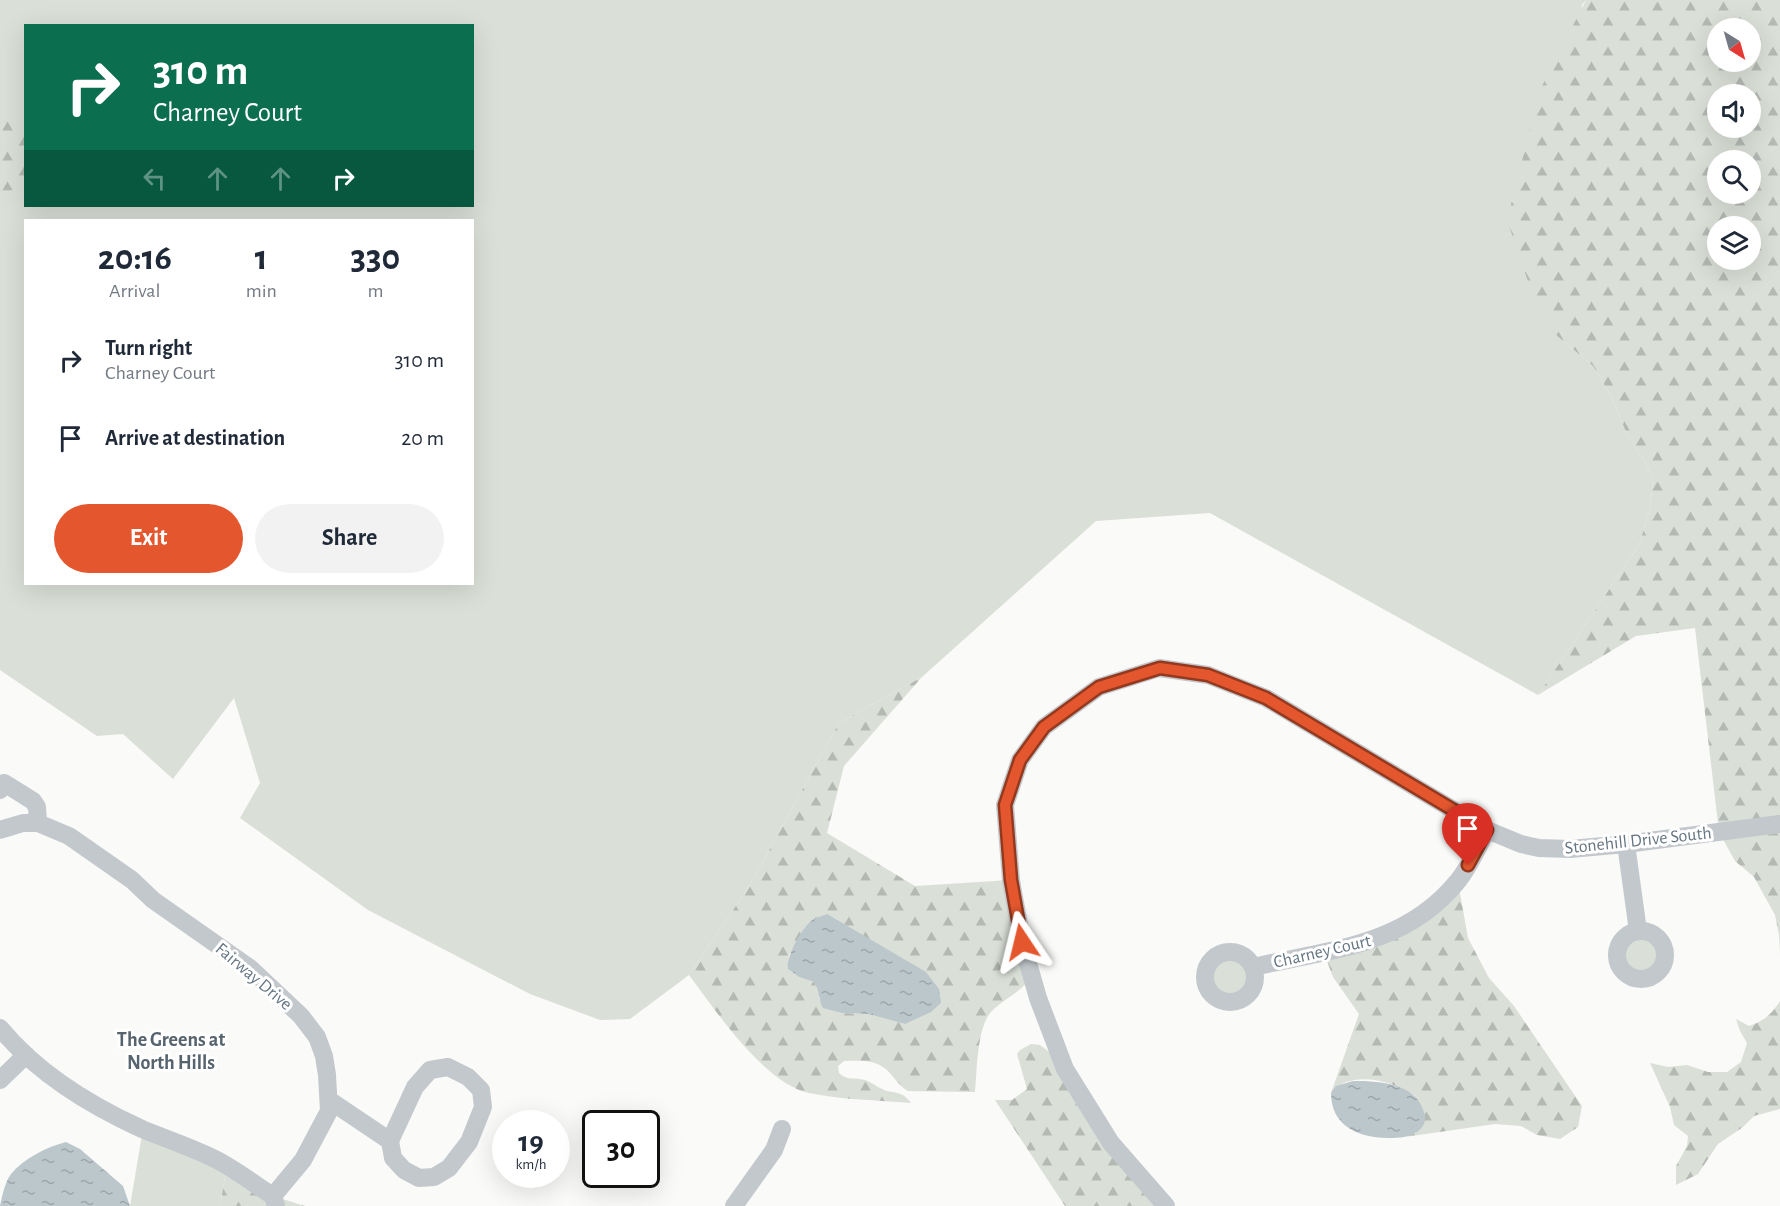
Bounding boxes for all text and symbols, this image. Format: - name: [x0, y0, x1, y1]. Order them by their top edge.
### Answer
- north arrow: [1707, 18, 1761, 72]
- map controls: [1707, 18, 1761, 270]
- icon: right: [54, 48, 132, 126]
- text: 310 m: [153, 50, 248, 92]
- button: sound: [1707, 84, 1761, 138]
- text: Charney Court: [153, 99, 302, 126]
- button: search: [1707, 150, 1761, 204]
- icon: left: [138, 162, 171, 195]
- icon: ahead: [201, 162, 234, 195]
- icon: ahead: [264, 162, 297, 195]
- icon: right: [327, 162, 360, 195]
- button: layers: [1707, 216, 1761, 270]
- text: 20:16: [98, 240, 172, 276]
- text: 1: [255, 240, 268, 276]
- text: 330: [351, 240, 400, 276]
- text: Arrival: [109, 281, 161, 301]
- text: min: [246, 281, 277, 301]
- text: m: [367, 281, 383, 301]
- text: Turn right: [105, 337, 192, 359]
- icon: right: [54, 344, 87, 377]
- text: 310 m: [395, 349, 444, 371]
- text: Charney Court: [105, 363, 215, 383]
- icon: arrive: [54, 422, 87, 455]
- text: Arrive at destination: [105, 427, 285, 449]
- text: 20 m: [401, 427, 444, 449]
- button: Exit: [54, 504, 243, 573]
- button: Share: [255, 504, 444, 573]
- pin: [1442, 803, 1493, 865]
- icon: arrive: [1451, 812, 1484, 845]
- street label: Stonehill Drive South: [1564, 824, 1712, 858]
- position arrow: [990, 910, 1054, 974]
- street label: Charney Court: [1272, 932, 1373, 972]
- street label: Fairway Drive: [212, 940, 295, 1014]
- district label: The Greens at North Hills: [117, 1030, 225, 1073]
- speed limit sign: 30: [582, 1110, 660, 1188]
- text: 19: [518, 1127, 544, 1157]
- text: km/h: [516, 1157, 546, 1172]

